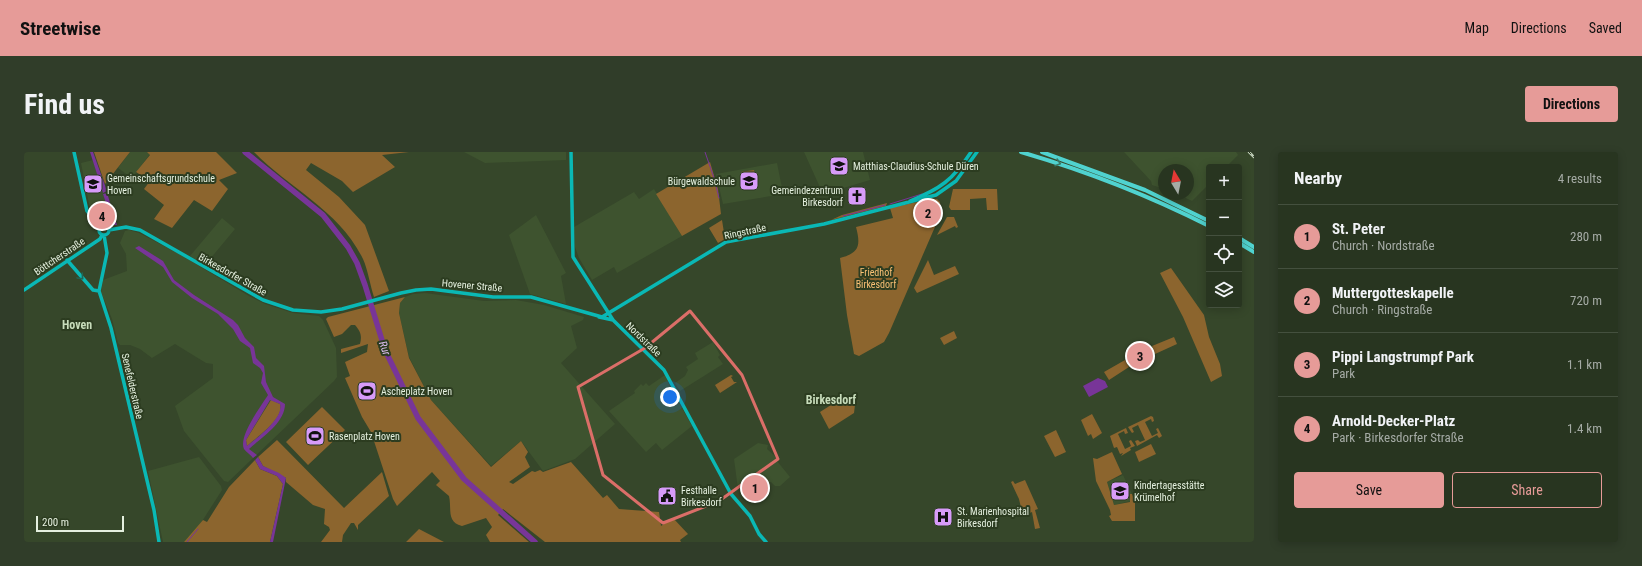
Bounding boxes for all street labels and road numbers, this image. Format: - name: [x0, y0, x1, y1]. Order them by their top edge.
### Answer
- street label: Ringstraße: [723, 222, 767, 241]
- street label: Böttcherstraße: [32, 235, 87, 277]
- street label: Birkesdorfer Straße: [197, 251, 269, 298]
- street label: Hovener Straße: [441, 277, 503, 294]
- street label: Nordstraße: [624, 320, 664, 359]
- street label: Senefelderstraße: [120, 352, 145, 420]

